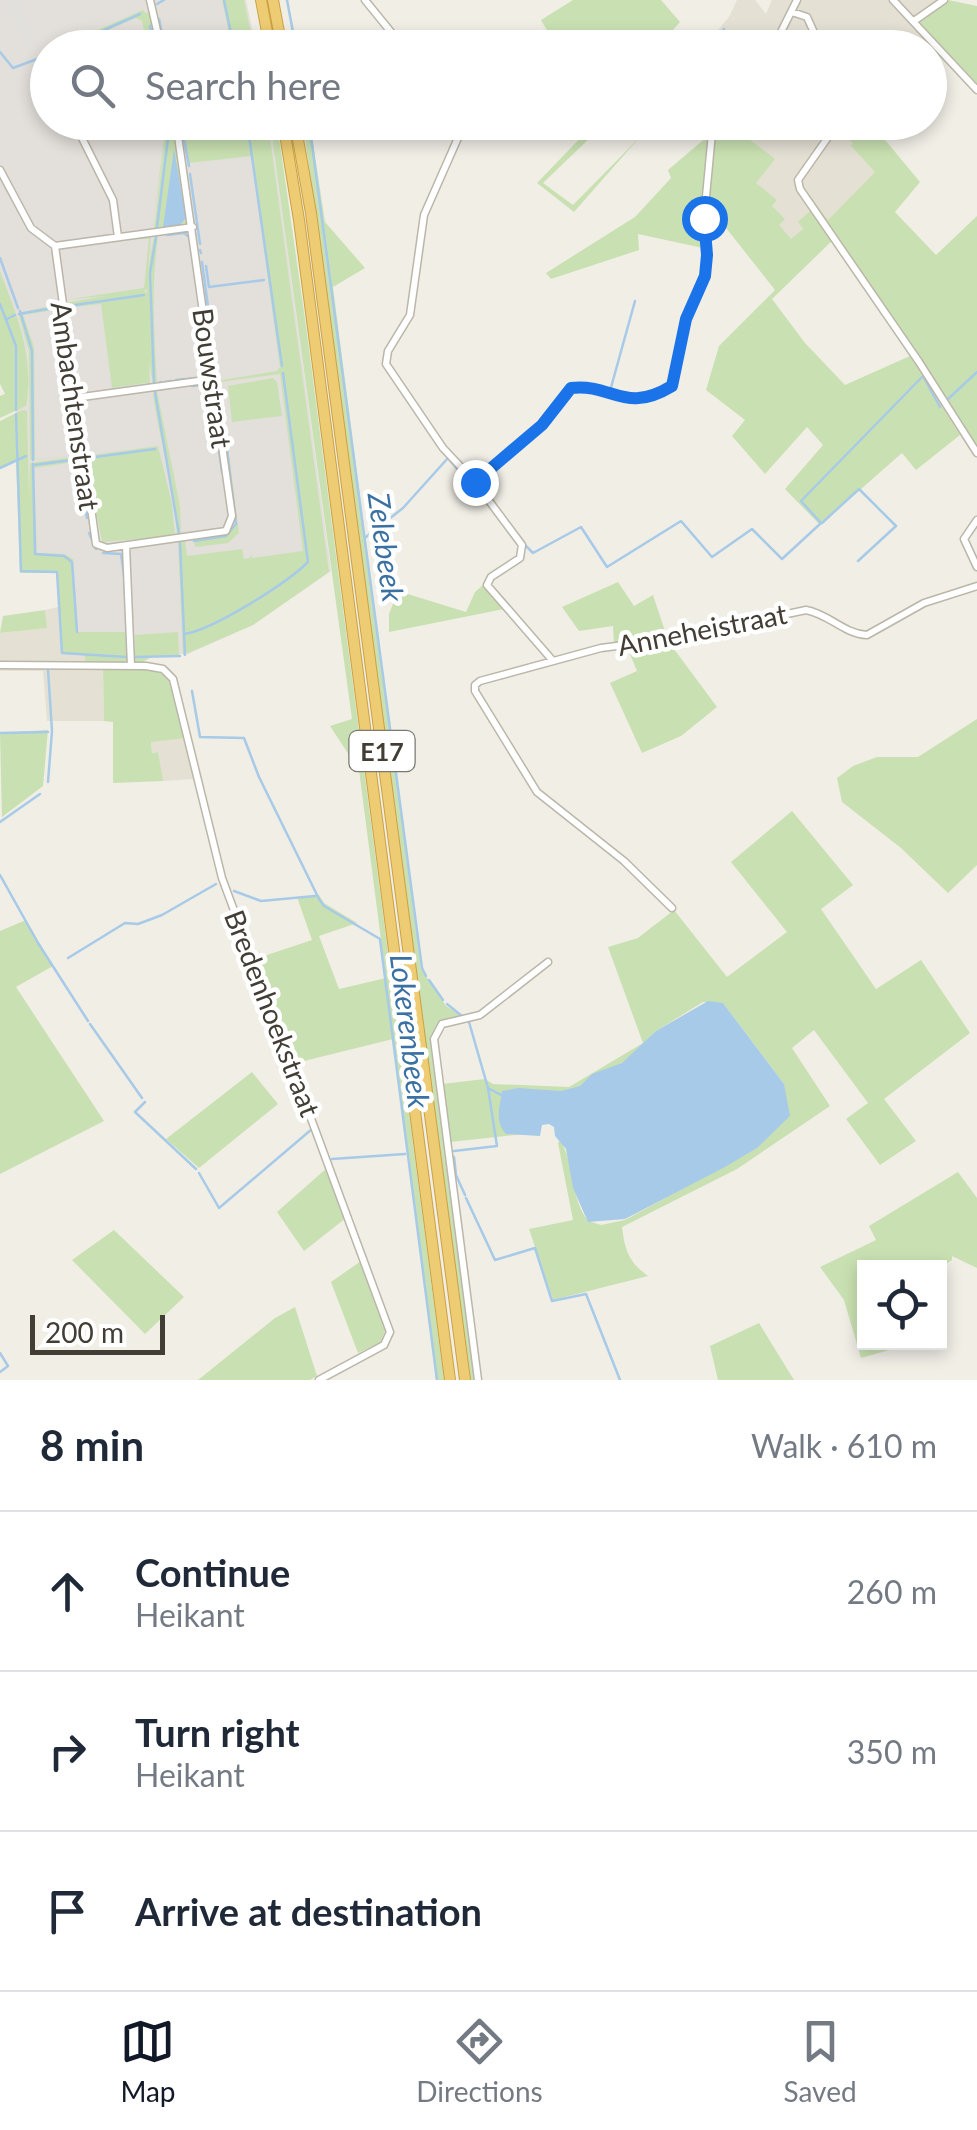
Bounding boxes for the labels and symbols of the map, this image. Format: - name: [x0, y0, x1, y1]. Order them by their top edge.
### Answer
- route start: [682, 196, 728, 242]
- street label: Ambachtenstraat: [45, 299, 107, 513]
- street label: Bouwstraat: [186, 306, 240, 450]
- route end: [453, 460, 499, 506]
- water label: Zelebeek: [361, 489, 413, 605]
- street label: Anneheistraat: [614, 596, 790, 662]
- road number: E17: [350, 731, 414, 771]
- street label: Bredenhoekstraat: [218, 905, 328, 1121]
- water label: Lokerenbeek: [384, 952, 438, 1111]
- scale bar: [30, 1310, 165, 1354]

